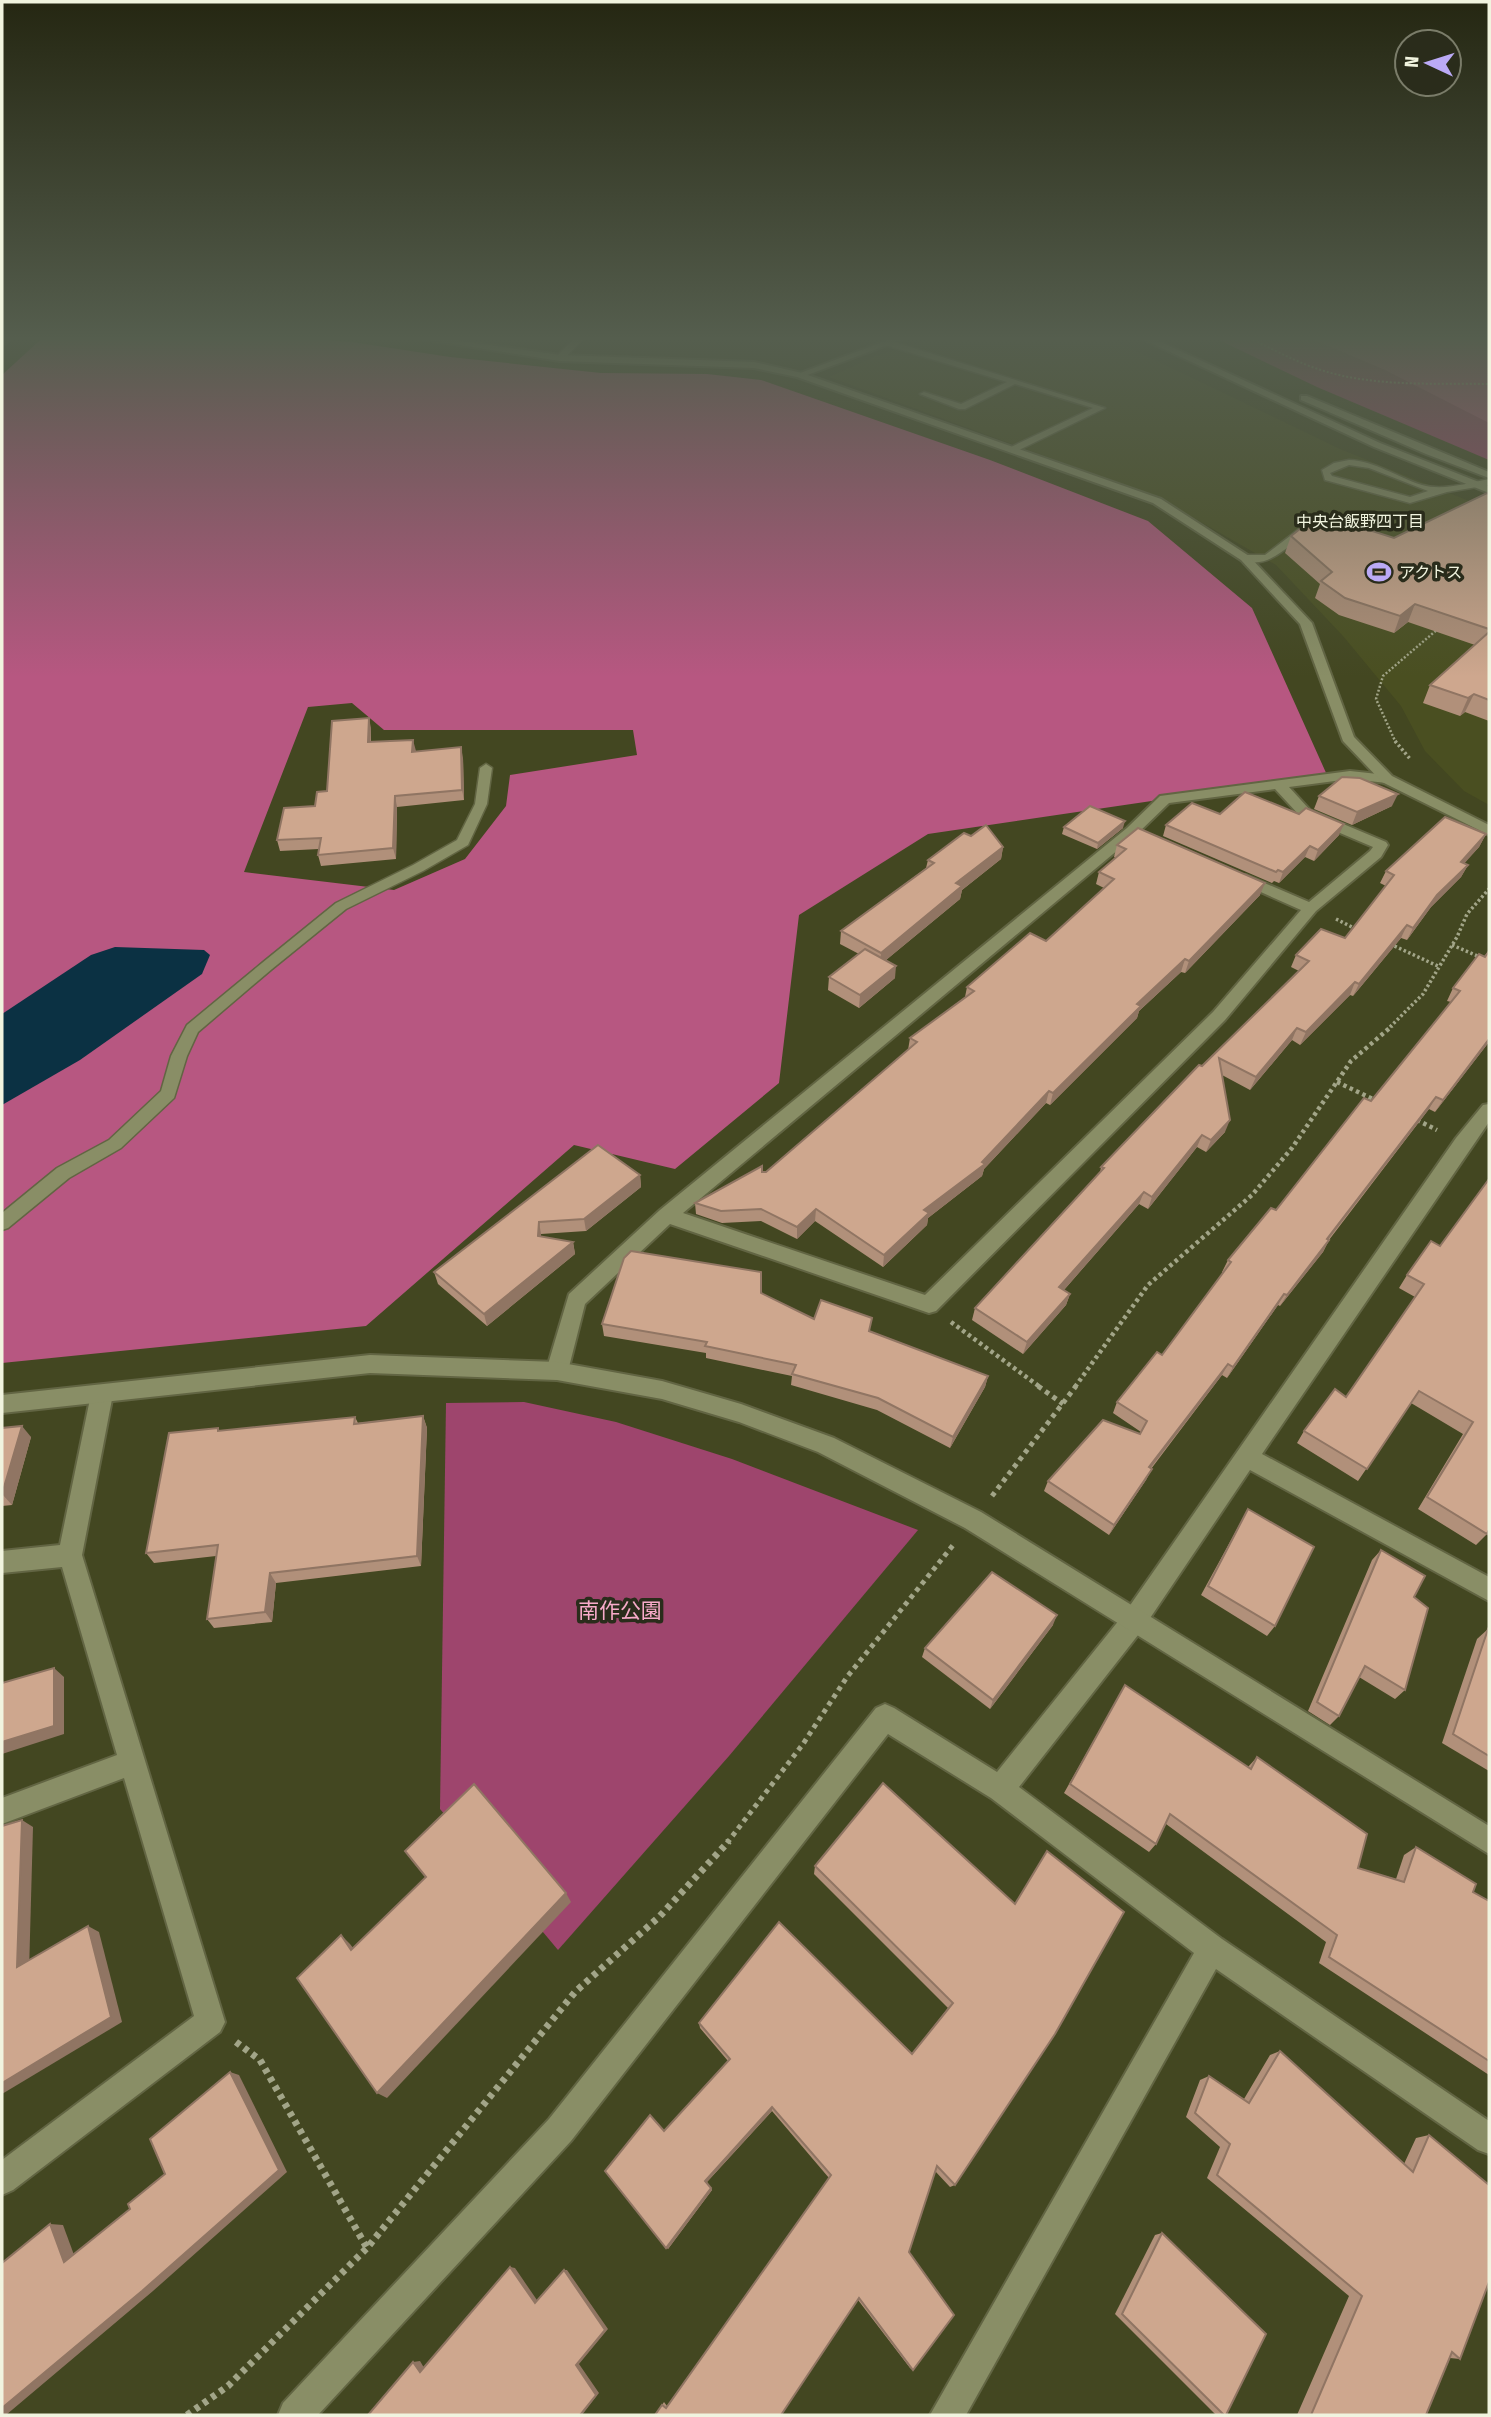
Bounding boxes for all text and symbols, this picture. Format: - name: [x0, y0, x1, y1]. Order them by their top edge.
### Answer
- north arrow: [1393, 28, 1463, 98]
- text: N: [1400, 55, 1423, 68]
- district label: 中央台飯野四丁目: [1296, 512, 1424, 531]
- sports icon: アクトス: [1365, 558, 1393, 586]
- place label: アクトス: [1399, 563, 1462, 582]
- park label: 南作公園: [578, 1598, 662, 1624]

